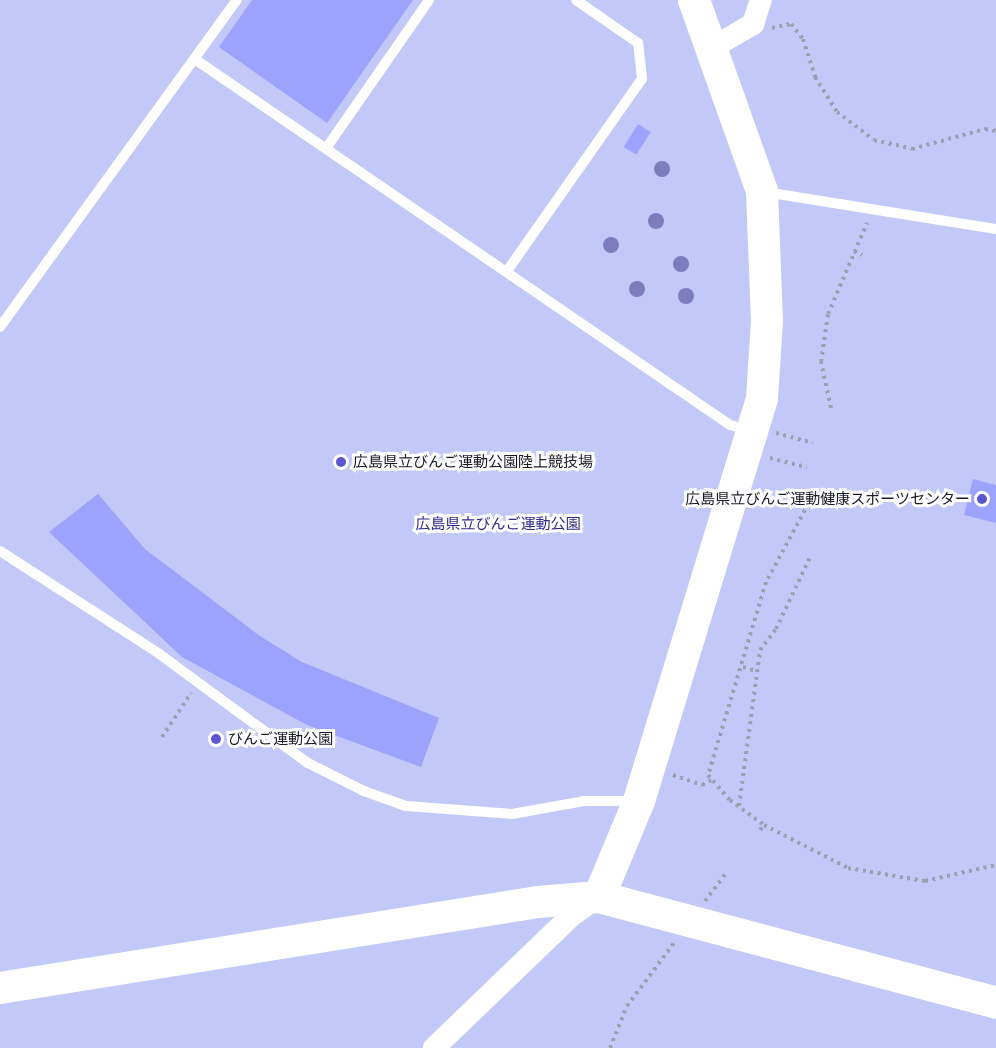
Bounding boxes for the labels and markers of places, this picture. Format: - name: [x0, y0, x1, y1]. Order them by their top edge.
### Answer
- place label: 広島県立びんご運動公園陸上競技場: [353, 453, 593, 471]
- marker: 広島県立びんご運動公園陸上競技場: [334, 455, 348, 469]
- place label: 広島県立びんご運動健康スポーツセンター: [685, 490, 970, 508]
- marker: 広島県立びんご運動健康スポーツセンター: [975, 492, 989, 506]
- place label: びんご運動公園: [228, 730, 333, 748]
- marker: びんご運動公園: [209, 732, 223, 746]

